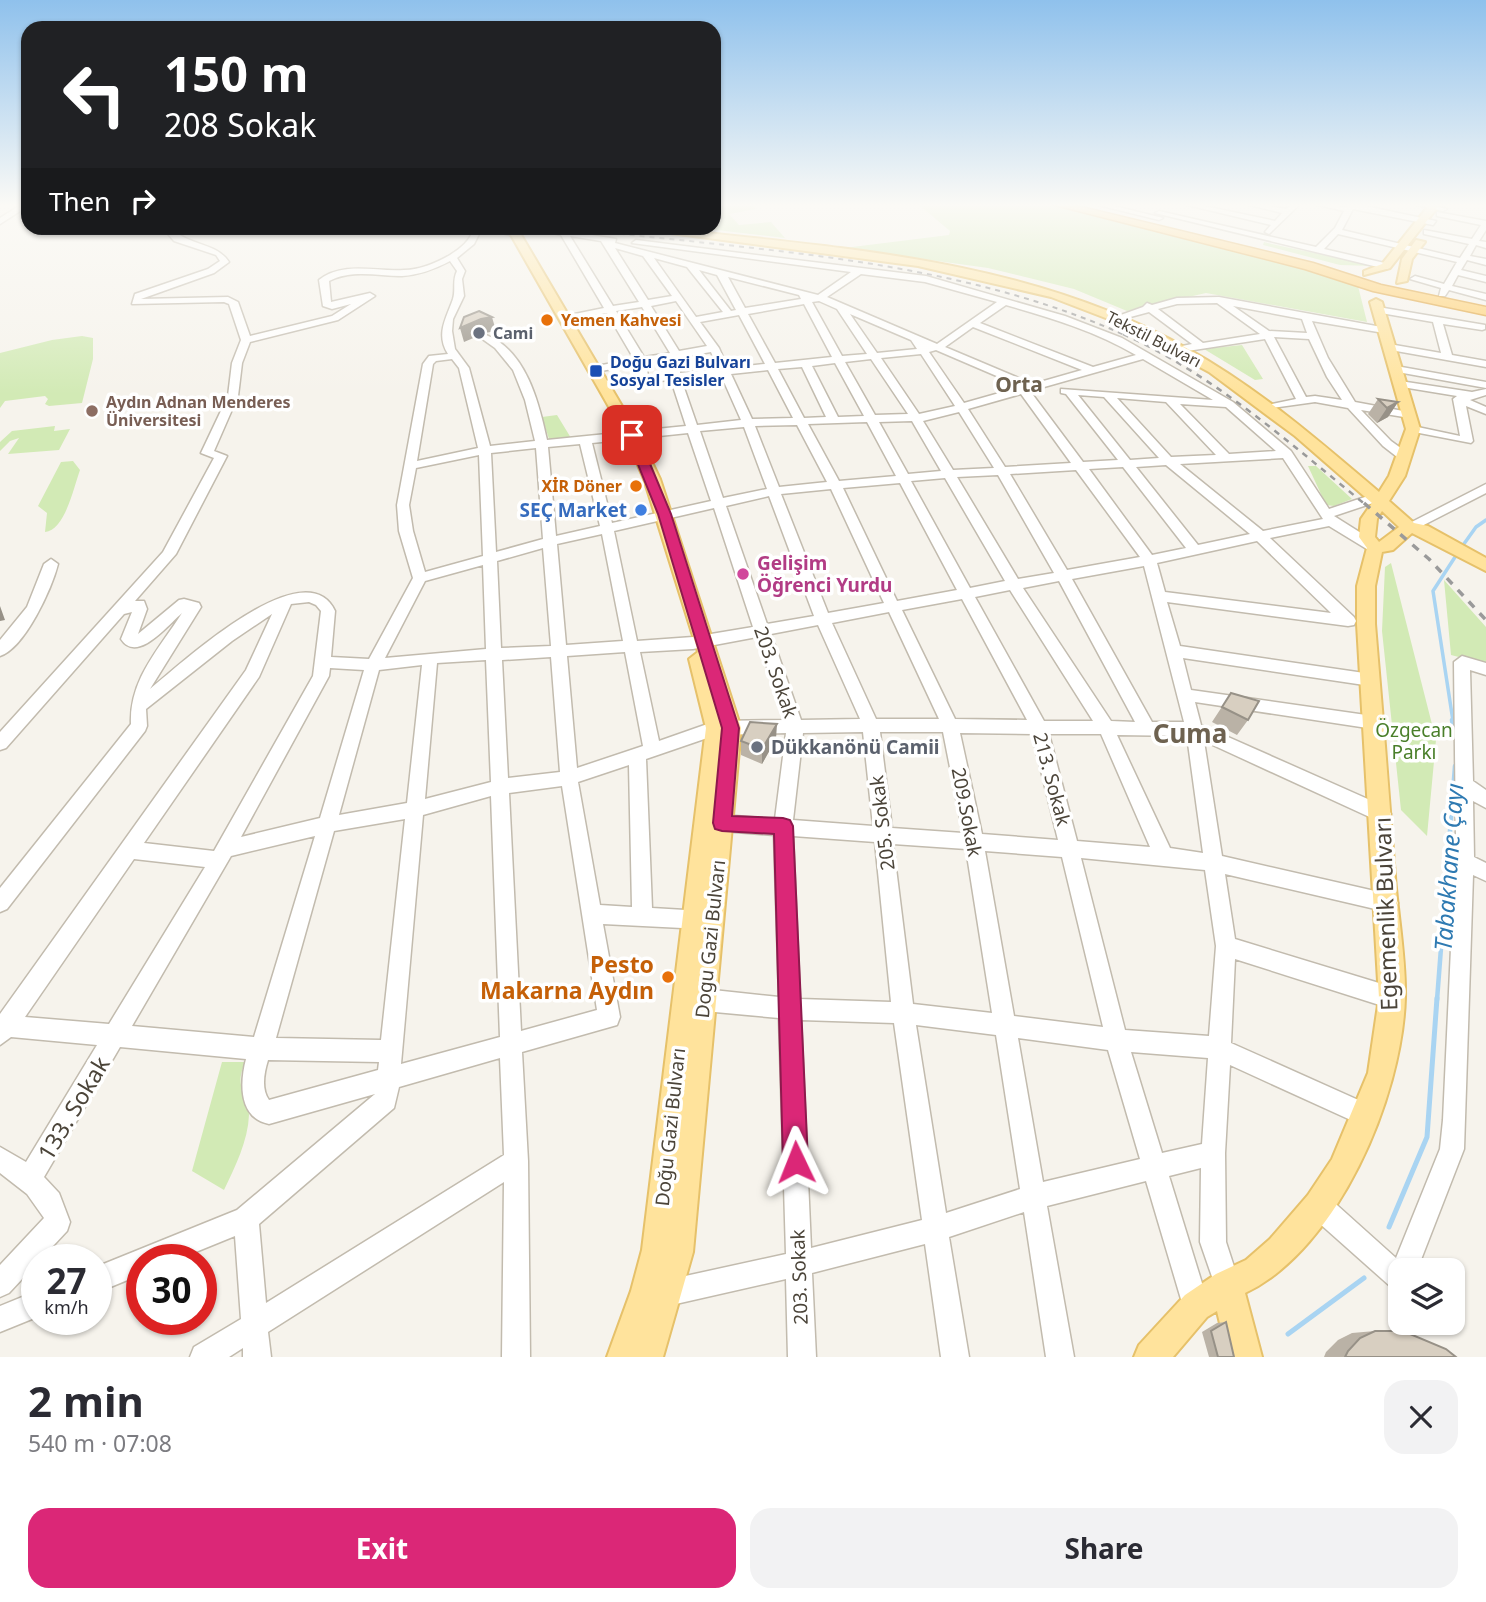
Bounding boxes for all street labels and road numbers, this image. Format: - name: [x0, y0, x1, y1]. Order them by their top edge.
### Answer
- street label: Tekstil Bulvarı: [1103, 306, 1205, 372]
- street label: 203. Sokak: [748, 623, 804, 721]
- street label: 213. Sokak: [1027, 730, 1077, 828]
- street label: 209.Sokak: [946, 765, 988, 859]
- street label: 205. Sokak: [863, 774, 901, 872]
- street label: Egemenlik Bulvarı: [1366, 817, 1404, 1011]
- street label: Dogu Gazi Bulvarı: [689, 859, 731, 1019]
- street label: Doğu Gazi Bulvarı: [649, 1047, 691, 1207]
- street label: 133. Sokak: [30, 1050, 117, 1166]
- street label: 203. Sokak: [784, 1229, 814, 1325]

